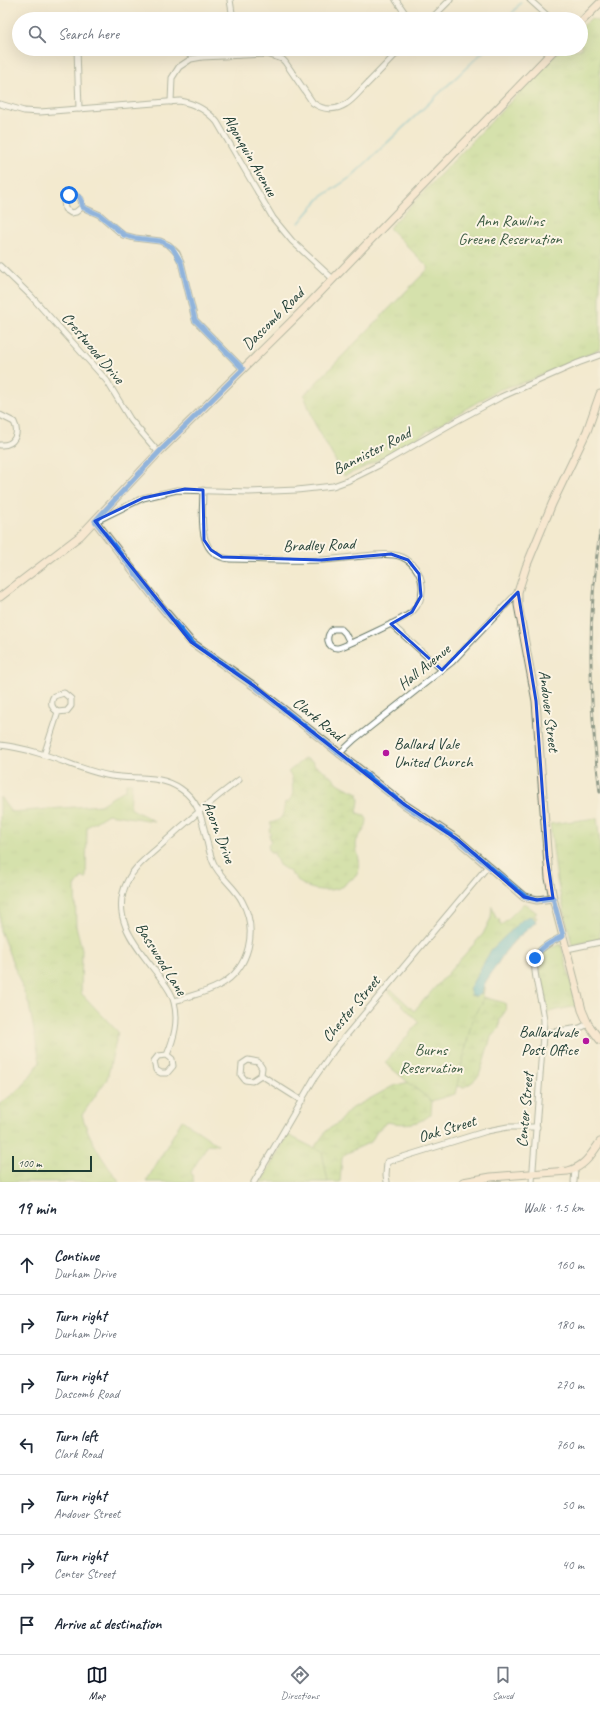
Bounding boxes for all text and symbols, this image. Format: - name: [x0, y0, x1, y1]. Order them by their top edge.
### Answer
- search box: [12, 12, 588, 56]
- icon: search: [26, 23, 48, 45]
- text: Search here: [58, 25, 119, 44]
- street label: Algonquin Avenue: [218, 110, 283, 201]
- route start: [60, 186, 78, 204]
- park label: Ann Rawlins Greene Reservation: [458, 211, 562, 249]
- street label: Dascomb Road: [238, 282, 310, 354]
- street label: Crestwood Drive: [57, 308, 130, 389]
- street label: Bannister Road: [330, 422, 417, 479]
- street label: Bradley Road: [283, 534, 358, 556]
- street label: Hall Avenue: [394, 639, 456, 694]
- street label: Andover Street: [534, 669, 564, 754]
- street label: Clark Road: [289, 693, 349, 747]
- place label: Ballard Vale United Church: [394, 734, 474, 772]
- marker: Ballard Vale United Church: [381, 748, 391, 758]
- street label: Acorn Drive: [198, 798, 241, 868]
- street label: Basswood Lane: [131, 919, 192, 1001]
- route end: [526, 949, 544, 967]
- street label: Chester Street: [318, 971, 386, 1046]
- place label: Ballardvale Post Office: [519, 1022, 580, 1060]
- marker: Ballardvale Post Office: [581, 1036, 591, 1046]
- park label: Burns Reservation: [399, 1040, 463, 1078]
- street label: Center Street: [512, 1069, 538, 1148]
- street label: Oak Street: [416, 1110, 480, 1147]
- scale bar: [12, 1154, 92, 1173]
- text: 100 m: [18, 1156, 42, 1170]
- text: 19 min: [16, 1198, 56, 1219]
- text: Walk · 1.5 km: [523, 1200, 584, 1216]
- text: Continue: [54, 1247, 99, 1266]
- icon: ahead: [16, 1254, 38, 1276]
- text: 160 m: [556, 1257, 584, 1273]
- text: Durham Drive: [54, 1266, 116, 1282]
- text: Turn right: [54, 1307, 107, 1326]
- icon: right: [16, 1314, 38, 1336]
- text: 180 m: [556, 1317, 584, 1333]
- text: Durham Drive: [54, 1326, 116, 1342]
- text: Turn right: [54, 1367, 107, 1386]
- icon: right: [16, 1374, 38, 1396]
- text: 270 m: [556, 1377, 584, 1393]
- text: Dascomb Road: [54, 1386, 119, 1402]
- text: Turn left: [54, 1427, 97, 1446]
- icon: left: [16, 1434, 38, 1456]
- text: 760 m: [556, 1437, 584, 1453]
- text: Clark Road: [54, 1446, 102, 1462]
- text: Turn right: [54, 1487, 107, 1506]
- icon: right: [16, 1494, 38, 1516]
- text: 50 m: [562, 1497, 584, 1513]
- text: Andover Street: [54, 1506, 120, 1522]
- text: Turn right: [54, 1547, 107, 1566]
- icon: right: [16, 1554, 38, 1576]
- text: 40 m: [562, 1557, 584, 1573]
- text: Center Street: [54, 1566, 115, 1582]
- icon: arrive: [16, 1614, 38, 1636]
- text: Arrive at destination: [54, 1615, 161, 1634]
- tab: Map: [86, 1664, 108, 1702]
- tab: Directions: [281, 1664, 319, 1702]
- tab: Saved: [492, 1664, 514, 1702]

